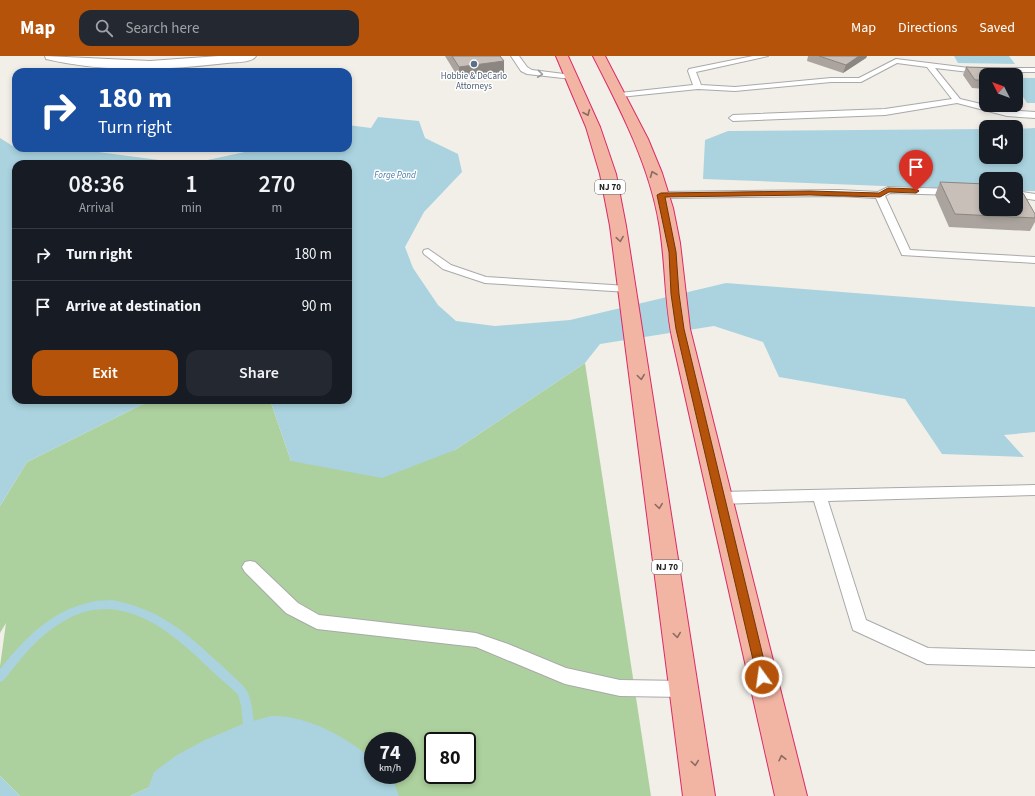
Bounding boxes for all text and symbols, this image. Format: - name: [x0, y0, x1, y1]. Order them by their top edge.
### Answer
- search box: [79, 10, 359, 46]
- text: Map: [20, 15, 55, 42]
- icon: search: [93, 17, 115, 39]
- text: Search here: [125, 18, 199, 39]
- text: Map: [851, 18, 876, 38]
- text: Directions: [898, 18, 957, 38]
- text: Saved: [979, 18, 1015, 38]
- marker: Hobbie & DeCarlo Attorneys: [469, 59, 479, 69]
- north arrow: [979, 68, 1023, 112]
- map controls: [979, 68, 1023, 216]
- one-way arrow: [537, 69, 543, 78]
- place label: Hobbie & DeCarlo Attorneys: [441, 70, 507, 93]
- text: 180 m: [98, 78, 172, 118]
- icon: right: [32, 84, 84, 136]
- one-way arrow: [583, 109, 591, 116]
- text: Turn right: [98, 115, 172, 140]
- button: sound: [979, 120, 1023, 164]
- pin: [899, 150, 933, 191]
- icon: arrive: [905, 156, 927, 178]
- text: 08:36: [69, 167, 124, 202]
- text: 1: [185, 167, 198, 202]
- text: 270: [259, 167, 295, 202]
- water label: Forge Pond: [374, 169, 416, 182]
- one-way arrow: [649, 170, 657, 177]
- button: search: [979, 172, 1023, 216]
- road number: NJ 70: [595, 180, 625, 194]
- text: Arrival: [79, 199, 114, 217]
- text: min: [181, 199, 202, 217]
- text: m: [272, 199, 282, 217]
- one-way arrow: [615, 235, 624, 242]
- icon: right: [32, 244, 54, 266]
- text: Turn right: [66, 244, 132, 265]
- text: 180 m: [294, 244, 332, 265]
- icon: arrive: [32, 296, 54, 318]
- text: Arrive at destination: [66, 296, 201, 317]
- text: 90 m: [302, 296, 332, 317]
- button: Exit: [32, 350, 178, 396]
- button: Share: [186, 350, 332, 396]
- one-way arrow: [636, 374, 645, 380]
- one-way arrow: [654, 503, 663, 509]
- road number: NJ 70: [652, 560, 682, 574]
- one-way arrow: [672, 632, 681, 638]
- position arrow: [741, 656, 783, 698]
- speed limit sign: 80: [424, 732, 476, 784]
- text: 74: [379, 739, 401, 767]
- one-way arrow: [778, 755, 787, 762]
- one-way arrow: [690, 760, 699, 767]
- text: km/h: [379, 761, 401, 775]

